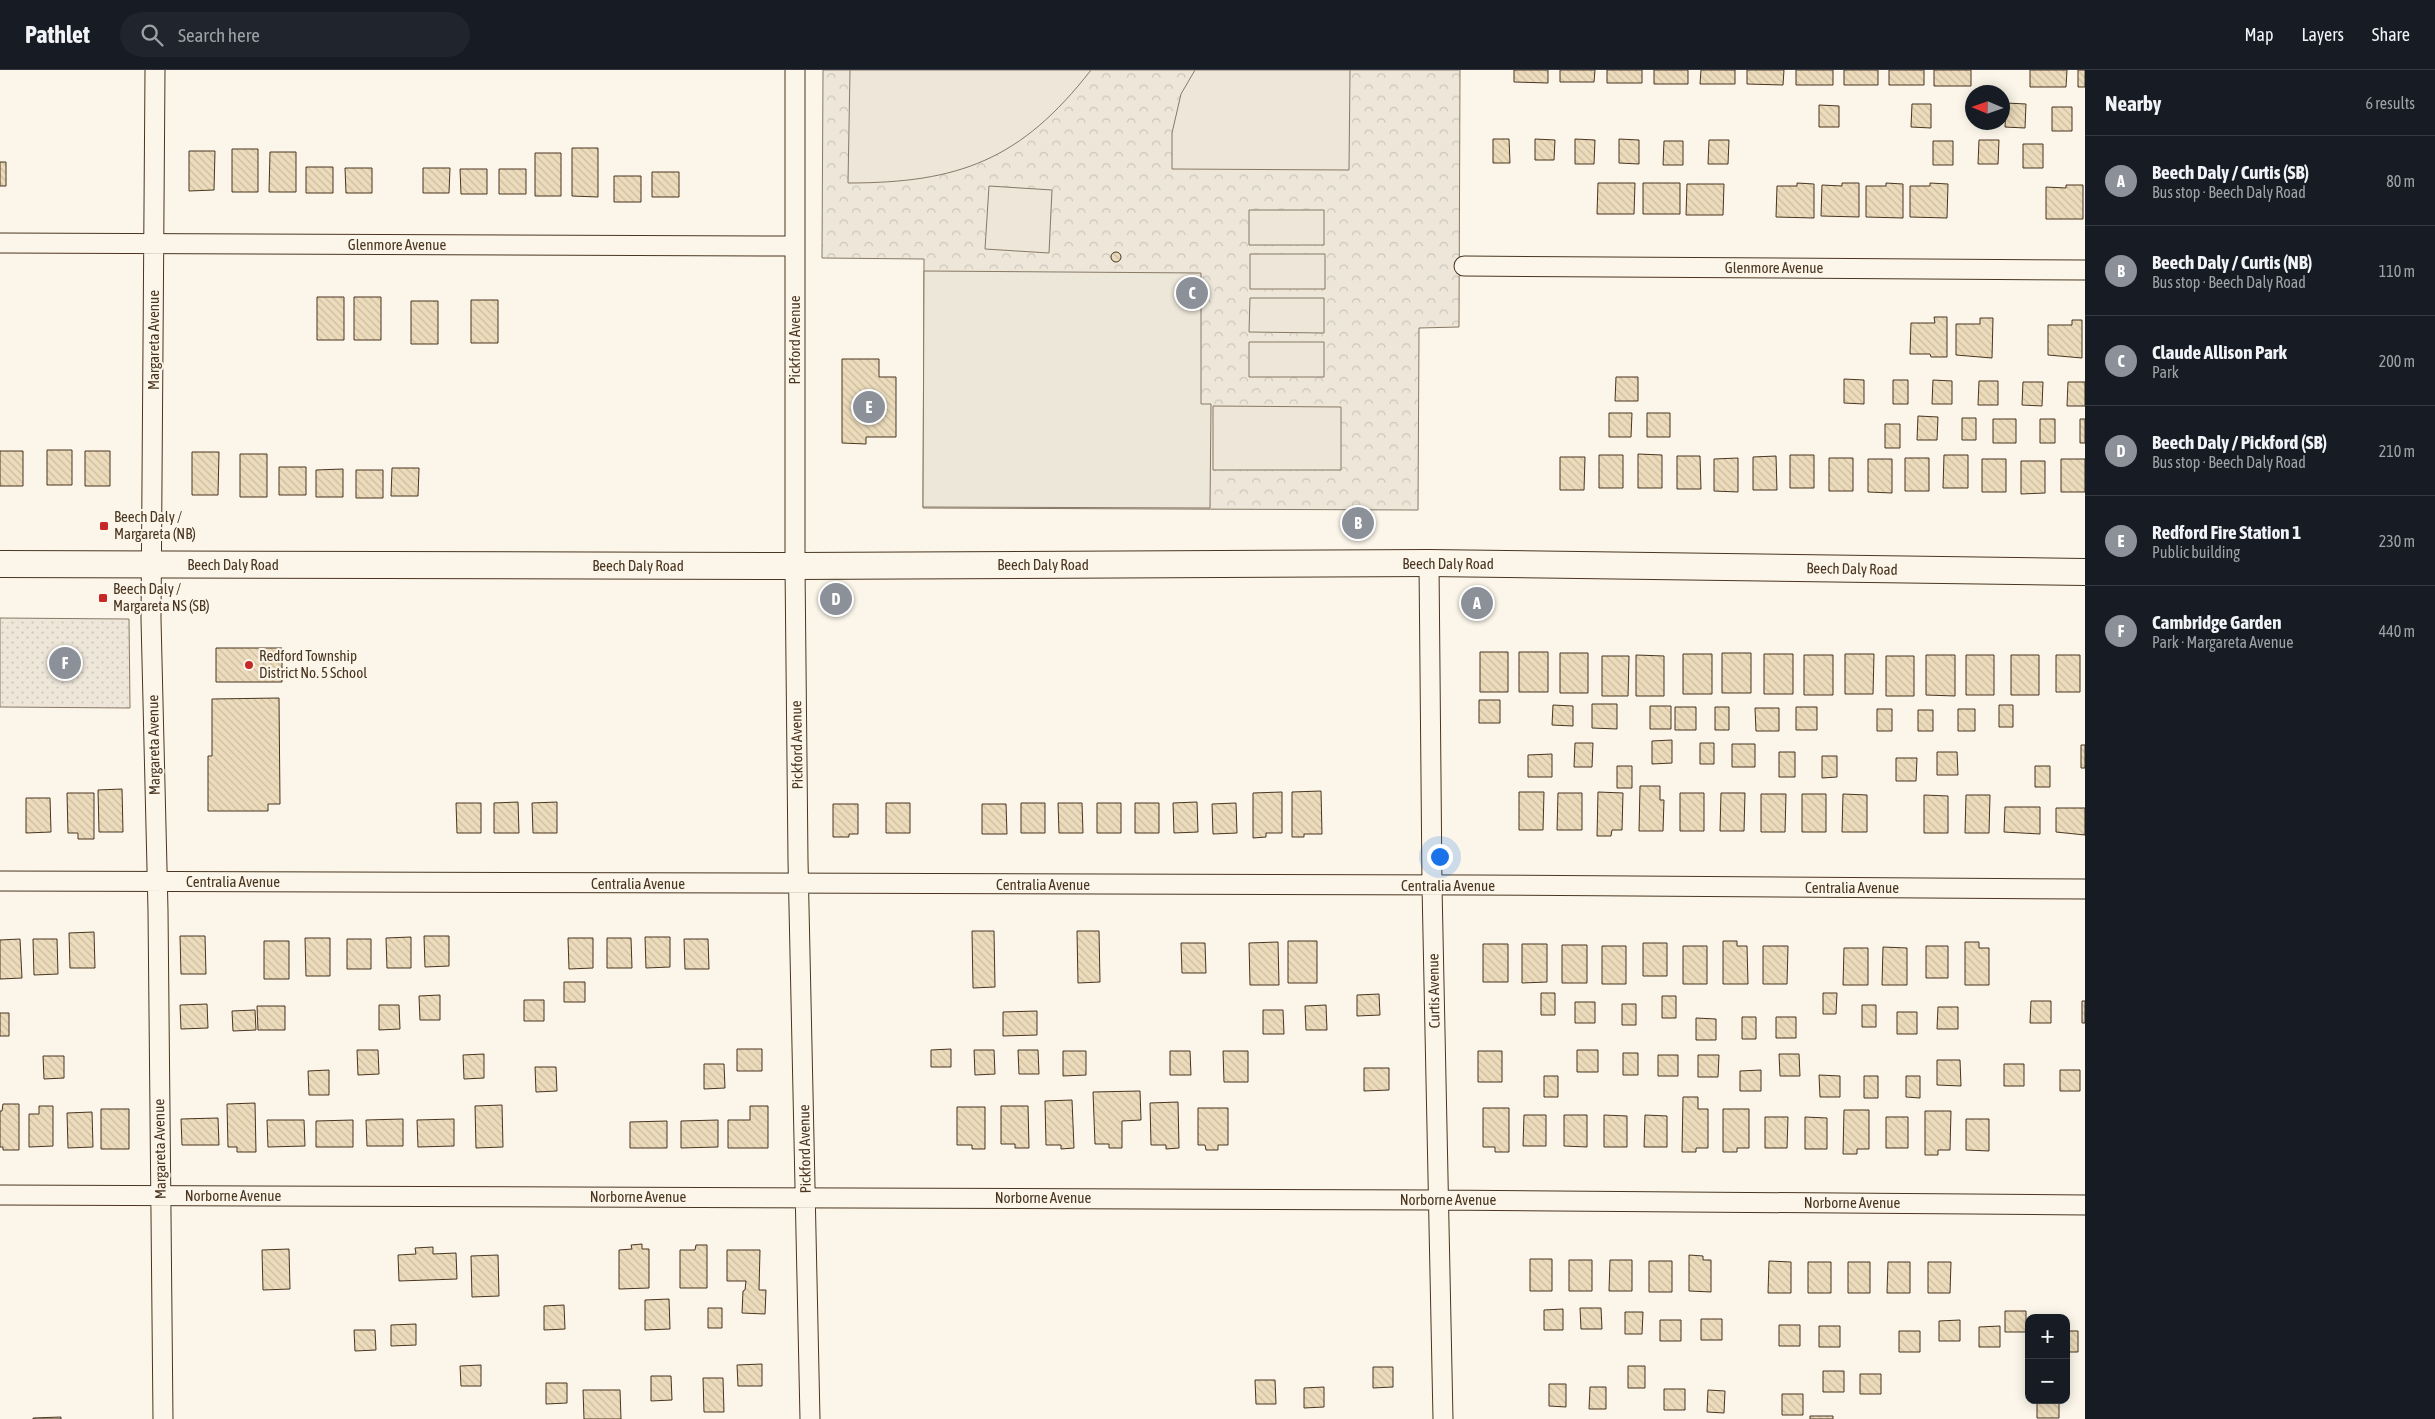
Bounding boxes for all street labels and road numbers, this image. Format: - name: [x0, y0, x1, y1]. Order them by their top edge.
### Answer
- street label: Glenmore Avenue: [348, 236, 446, 253]
- street label: Glenmore Avenue: [1725, 259, 1823, 276]
- street label: Margareta Avenue: [145, 290, 162, 390]
- street label: Pickford Avenue: [786, 295, 803, 384]
- street label: Beech Daly Road: [1402, 555, 1494, 572]
- street label: Beech Daly Road: [187, 556, 279, 573]
- street label: Beech Daly Road: [997, 556, 1089, 573]
- street label: Beech Daly Road: [592, 557, 684, 574]
- street label: Beech Daly Road: [1806, 559, 1898, 578]
- street label: Margareta Avenue: [144, 695, 163, 795]
- street label: Pickford Avenue: [787, 700, 806, 790]
- street label: Centralia Avenue: [186, 873, 280, 890]
- street label: Centralia Avenue: [591, 875, 685, 892]
- street label: Centralia Avenue: [996, 876, 1090, 893]
- street label: Centralia Avenue: [1401, 877, 1495, 894]
- street label: Centralia Avenue: [1805, 879, 1899, 896]
- street label: Curtis Avenue: [1424, 953, 1443, 1029]
- street label: Margareta Avenue: [150, 1099, 169, 1199]
- street label: Pickford Avenue: [795, 1104, 814, 1194]
- street label: Norborne Avenue: [185, 1187, 281, 1204]
- street label: Norborne Avenue: [590, 1188, 686, 1205]
- street label: Norborne Avenue: [995, 1189, 1091, 1206]
- street label: Norborne Avenue: [1400, 1191, 1496, 1208]
- street label: Norborne Avenue: [1804, 1194, 1900, 1211]

